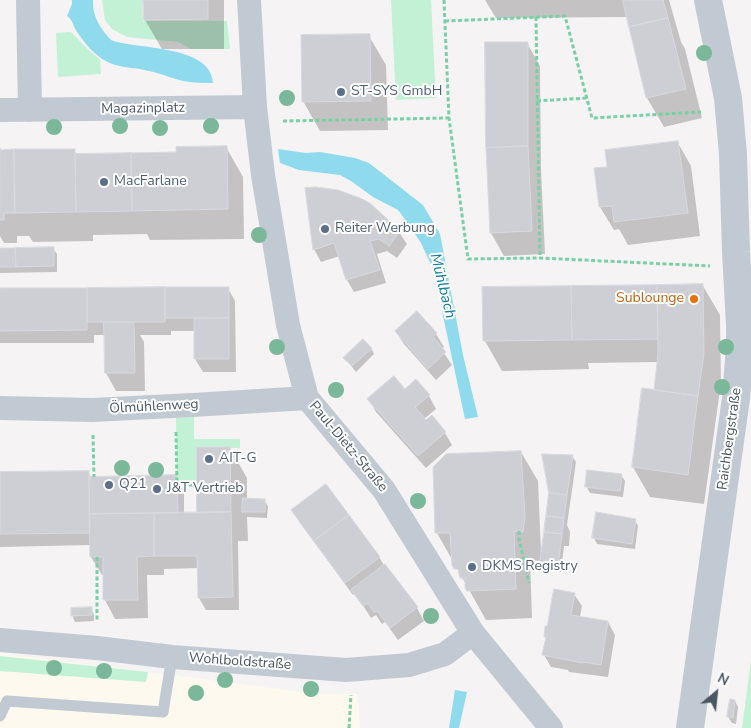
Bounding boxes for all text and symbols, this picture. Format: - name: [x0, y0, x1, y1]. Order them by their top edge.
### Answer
- place label: ST-SYS GmbH: [351, 84, 442, 100]
- marker: ST-SYS GmbH: [335, 86, 347, 98]
- street label: Magazinplatz: [101, 100, 185, 118]
- place label: MacFarlane: [114, 174, 187, 190]
- marker: MacFarlane: [98, 176, 110, 188]
- place label: Reiter Werbung: [335, 221, 435, 237]
- marker: Reiter Werbung: [319, 223, 331, 235]
- water label: Mühlbach: [425, 252, 459, 320]
- place label: Sublounge: [616, 291, 684, 307]
- marker: Sublounge: [688, 293, 700, 305]
- street label: Raichbergstraße: [715, 387, 745, 491]
- street label: Ölmühlenweg: [109, 396, 199, 418]
- street label: Paul-Dietz-Straße: [305, 398, 391, 496]
- place label: AIT-G: [219, 451, 257, 467]
- marker: AIT-G: [203, 453, 215, 465]
- place label: Q21: [119, 477, 147, 493]
- marker: Q21: [103, 479, 115, 491]
- place label: J&T Vertrieb: [167, 481, 243, 497]
- marker: J&T Vertrieb: [151, 483, 163, 495]
- place label: DKMS Registry: [482, 559, 578, 575]
- marker: DKMS Registry: [466, 561, 478, 573]
- street label: Wohlboldstraße: [188, 650, 292, 674]
- north arrow: [691, 668, 741, 718]
- text: N: [714, 668, 732, 690]

